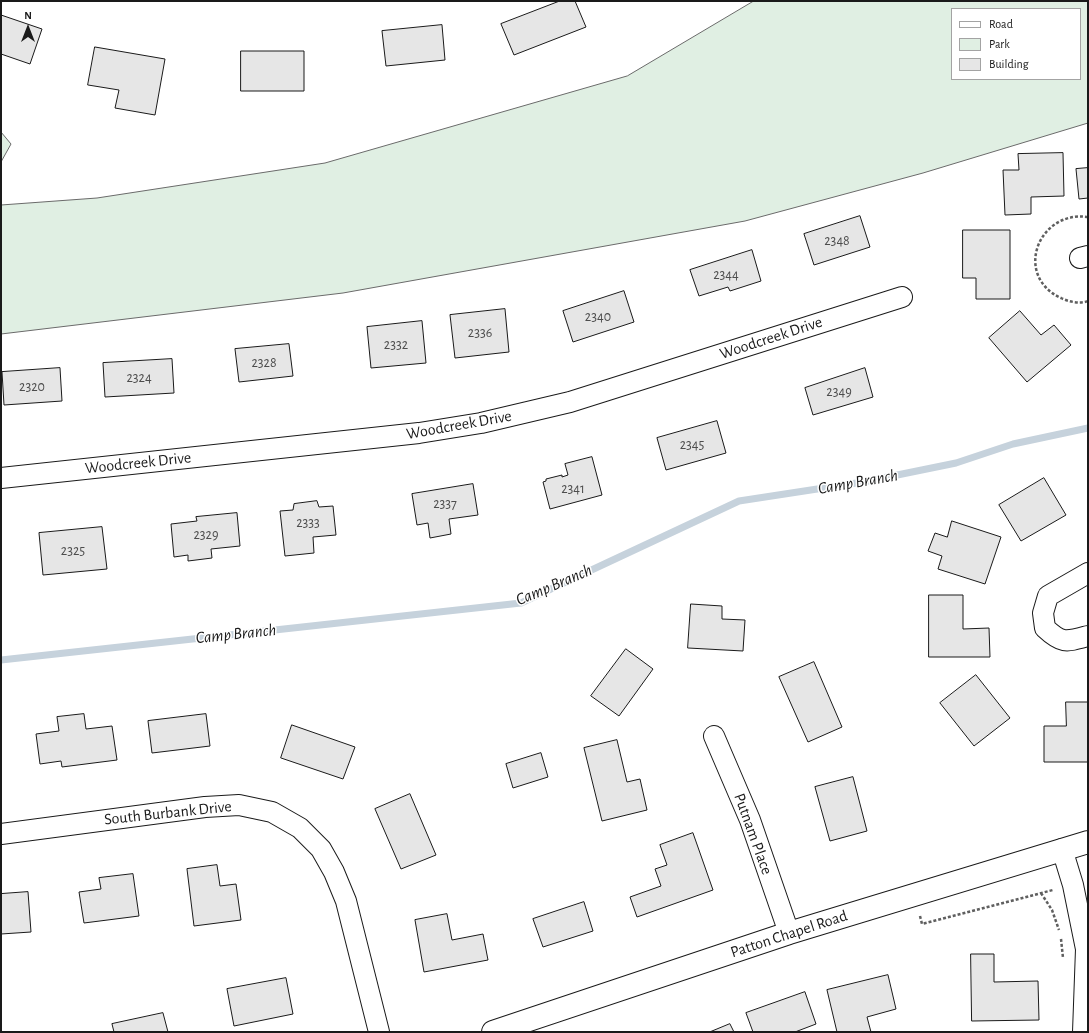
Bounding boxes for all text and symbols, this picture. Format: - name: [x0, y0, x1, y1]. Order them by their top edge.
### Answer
- north arrow: [8, 8, 48, 48]
- legend: [951, 8, 1081, 80]
- text: N: [24, 10, 32, 21]
- text: Road: [989, 18, 1013, 30]
- text: Park: [989, 38, 1010, 50]
- text: Building: [989, 58, 1029, 70]
- house number: 2348: [824, 233, 850, 249]
- house number: 2344: [713, 267, 739, 283]
- house number: 2340: [585, 309, 611, 325]
- street label: Woodcreek Drive: [717, 312, 825, 364]
- house number: 2336: [468, 325, 492, 341]
- house number: 2332: [384, 337, 408, 353]
- house number: 2328: [251, 355, 277, 371]
- house number: 2324: [126, 370, 152, 386]
- house number: 2320: [19, 379, 45, 395]
- house number: 2349: [826, 384, 852, 400]
- street label: Woodcreek Drive: [405, 406, 513, 444]
- house number: 2345: [680, 437, 704, 453]
- street label: Woodcreek Drive: [84, 448, 192, 478]
- water label: Camp Branch: [816, 465, 900, 499]
- house number: 2341: [561, 481, 585, 497]
- house number: 2337: [433, 496, 457, 512]
- house number: 2333: [296, 515, 320, 531]
- house number: 2329: [193, 527, 219, 543]
- house number: 2325: [61, 543, 85, 559]
- water label: Camp Branch: [513, 560, 595, 610]
- water label: Camp Branch: [195, 620, 277, 648]
- street label: Putnam Place: [729, 791, 777, 877]
- street label: South Burbank Drive: [103, 797, 233, 829]
- street label: Patton Chapel Road: [728, 906, 850, 962]

